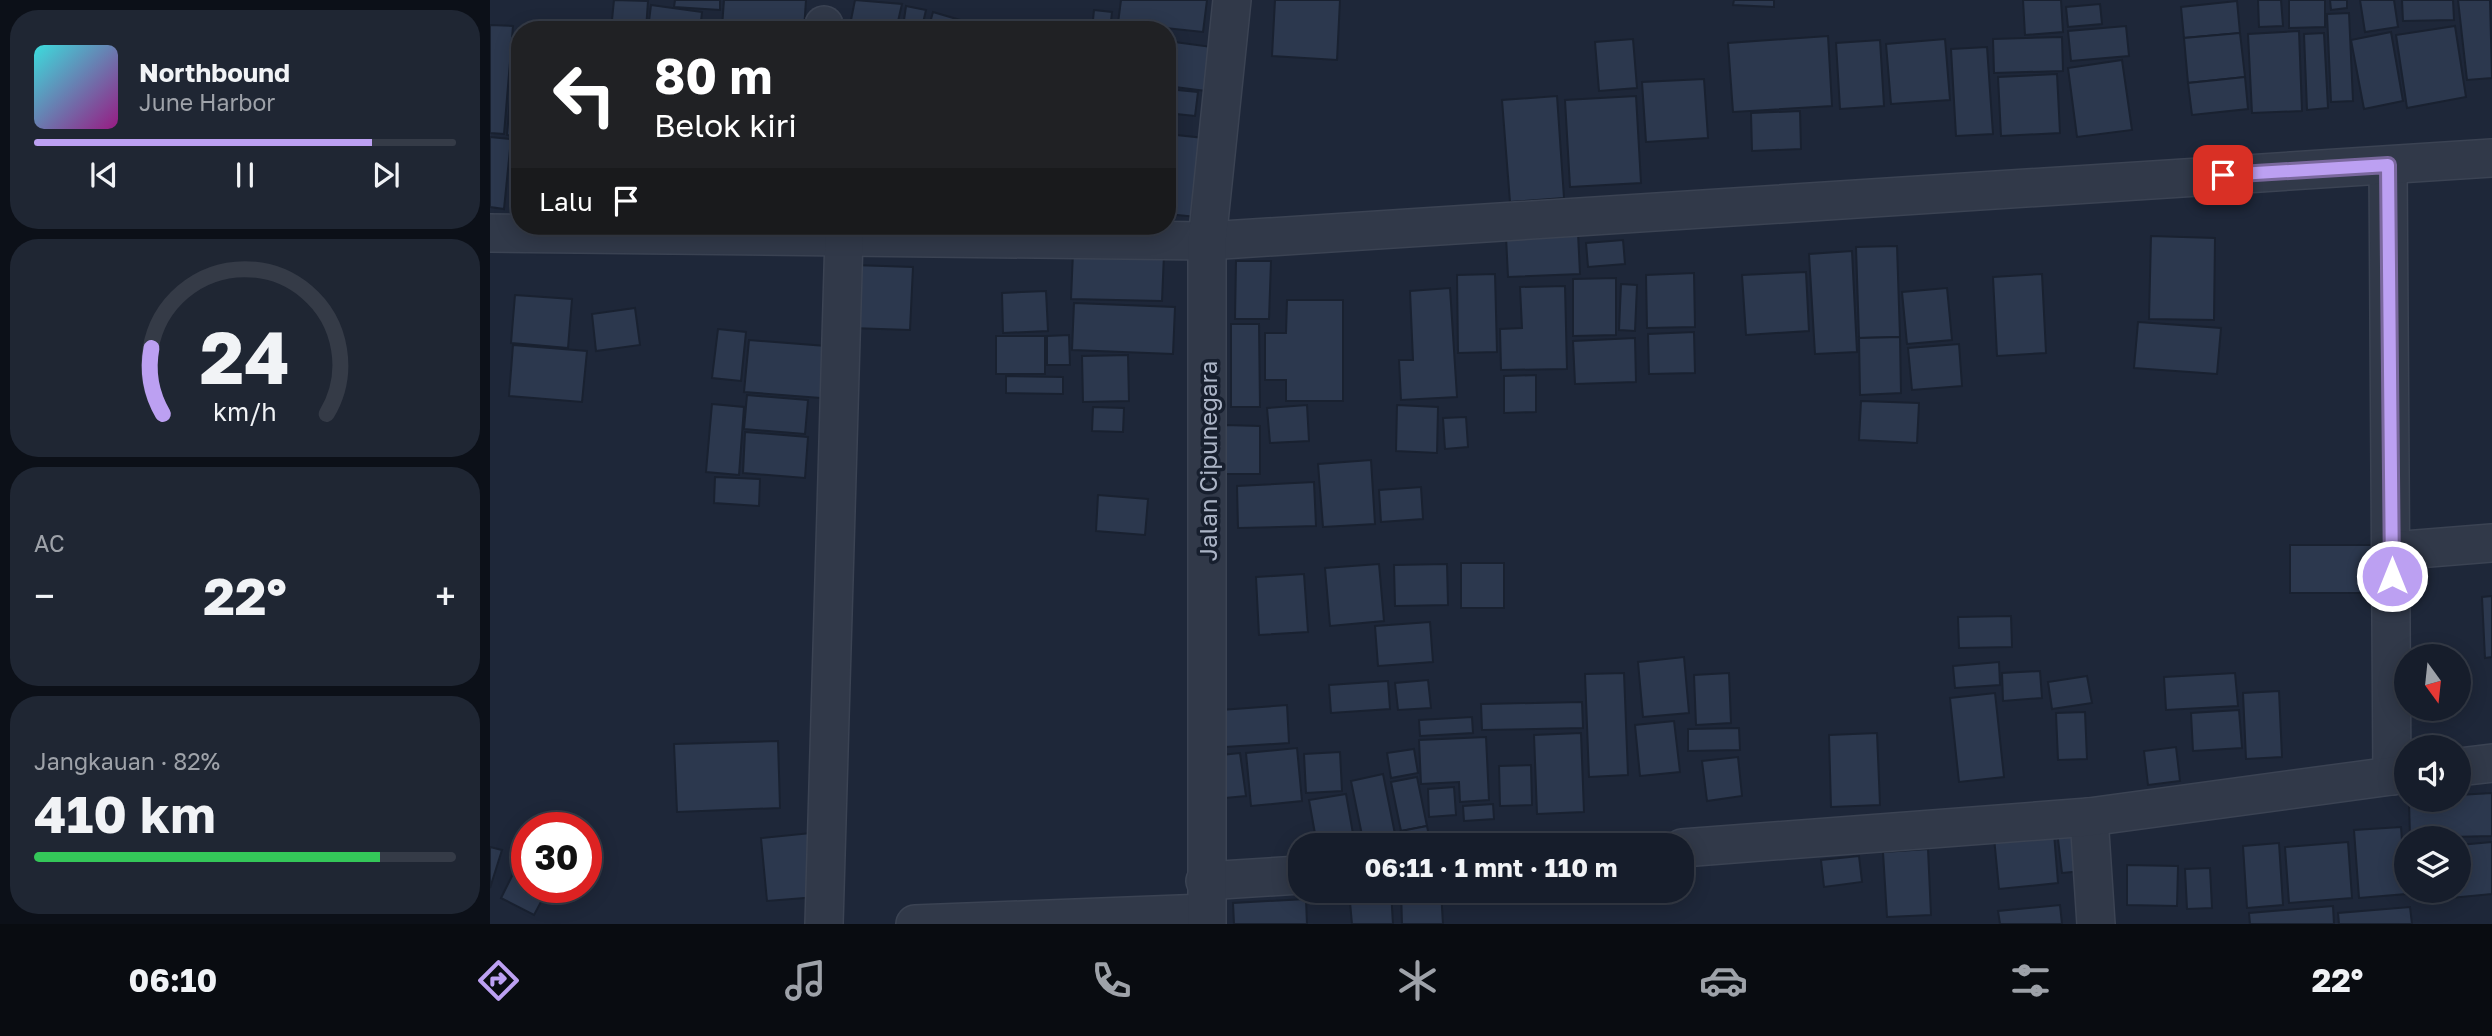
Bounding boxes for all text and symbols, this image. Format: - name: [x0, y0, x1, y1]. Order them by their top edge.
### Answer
- text: 80 m: [654, 46, 772, 105]
- icon: left: [539, 49, 630, 140]
- text: Northbound: [139, 57, 290, 88]
- text: June Harbor: [139, 88, 275, 116]
- text: Belok kiri: [654, 106, 797, 144]
- pin: [2193, 145, 2253, 205]
- icon: previous: [85, 156, 123, 194]
- icon: pause: [226, 156, 264, 194]
- icon: next: [367, 156, 405, 194]
- icon: arrive: [2204, 156, 2242, 194]
- icon: arrive: [607, 182, 645, 220]
- text: Lalu: [539, 186, 593, 217]
- text: 24: [200, 313, 290, 400]
- street label: Jalan Cipunegara: [1193, 361, 1222, 561]
- text: km/h: [213, 396, 277, 427]
- text: AC: [34, 529, 65, 557]
- position arrow: [2355, 539, 2429, 613]
- text: 22°: [203, 564, 287, 626]
- text: −: [34, 573, 55, 618]
- text: +: [435, 573, 456, 618]
- north arrow: [2394, 644, 2471, 721]
- map controls: [2394, 644, 2471, 903]
- button: sound: [2394, 735, 2471, 812]
- text: Jangkauan · 82%: [34, 747, 220, 775]
- text: 410 km: [34, 782, 216, 844]
- speed limit sign: 30: [511, 812, 602, 903]
- button: layers: [2394, 826, 2471, 903]
- text: 06:11 · 1 mnt · 110 m: [1365, 852, 1617, 883]
- icon: directions: [474, 956, 523, 1005]
- icon: music: [781, 956, 830, 1005]
- icon: phone: [1087, 956, 1136, 1005]
- icon: climate: [1393, 956, 1442, 1005]
- icon: car: [1699, 956, 1748, 1005]
- icon: filters: [2006, 956, 2055, 1005]
- text: 06:10: [129, 961, 217, 999]
- text: 22°: [2312, 961, 2363, 999]

